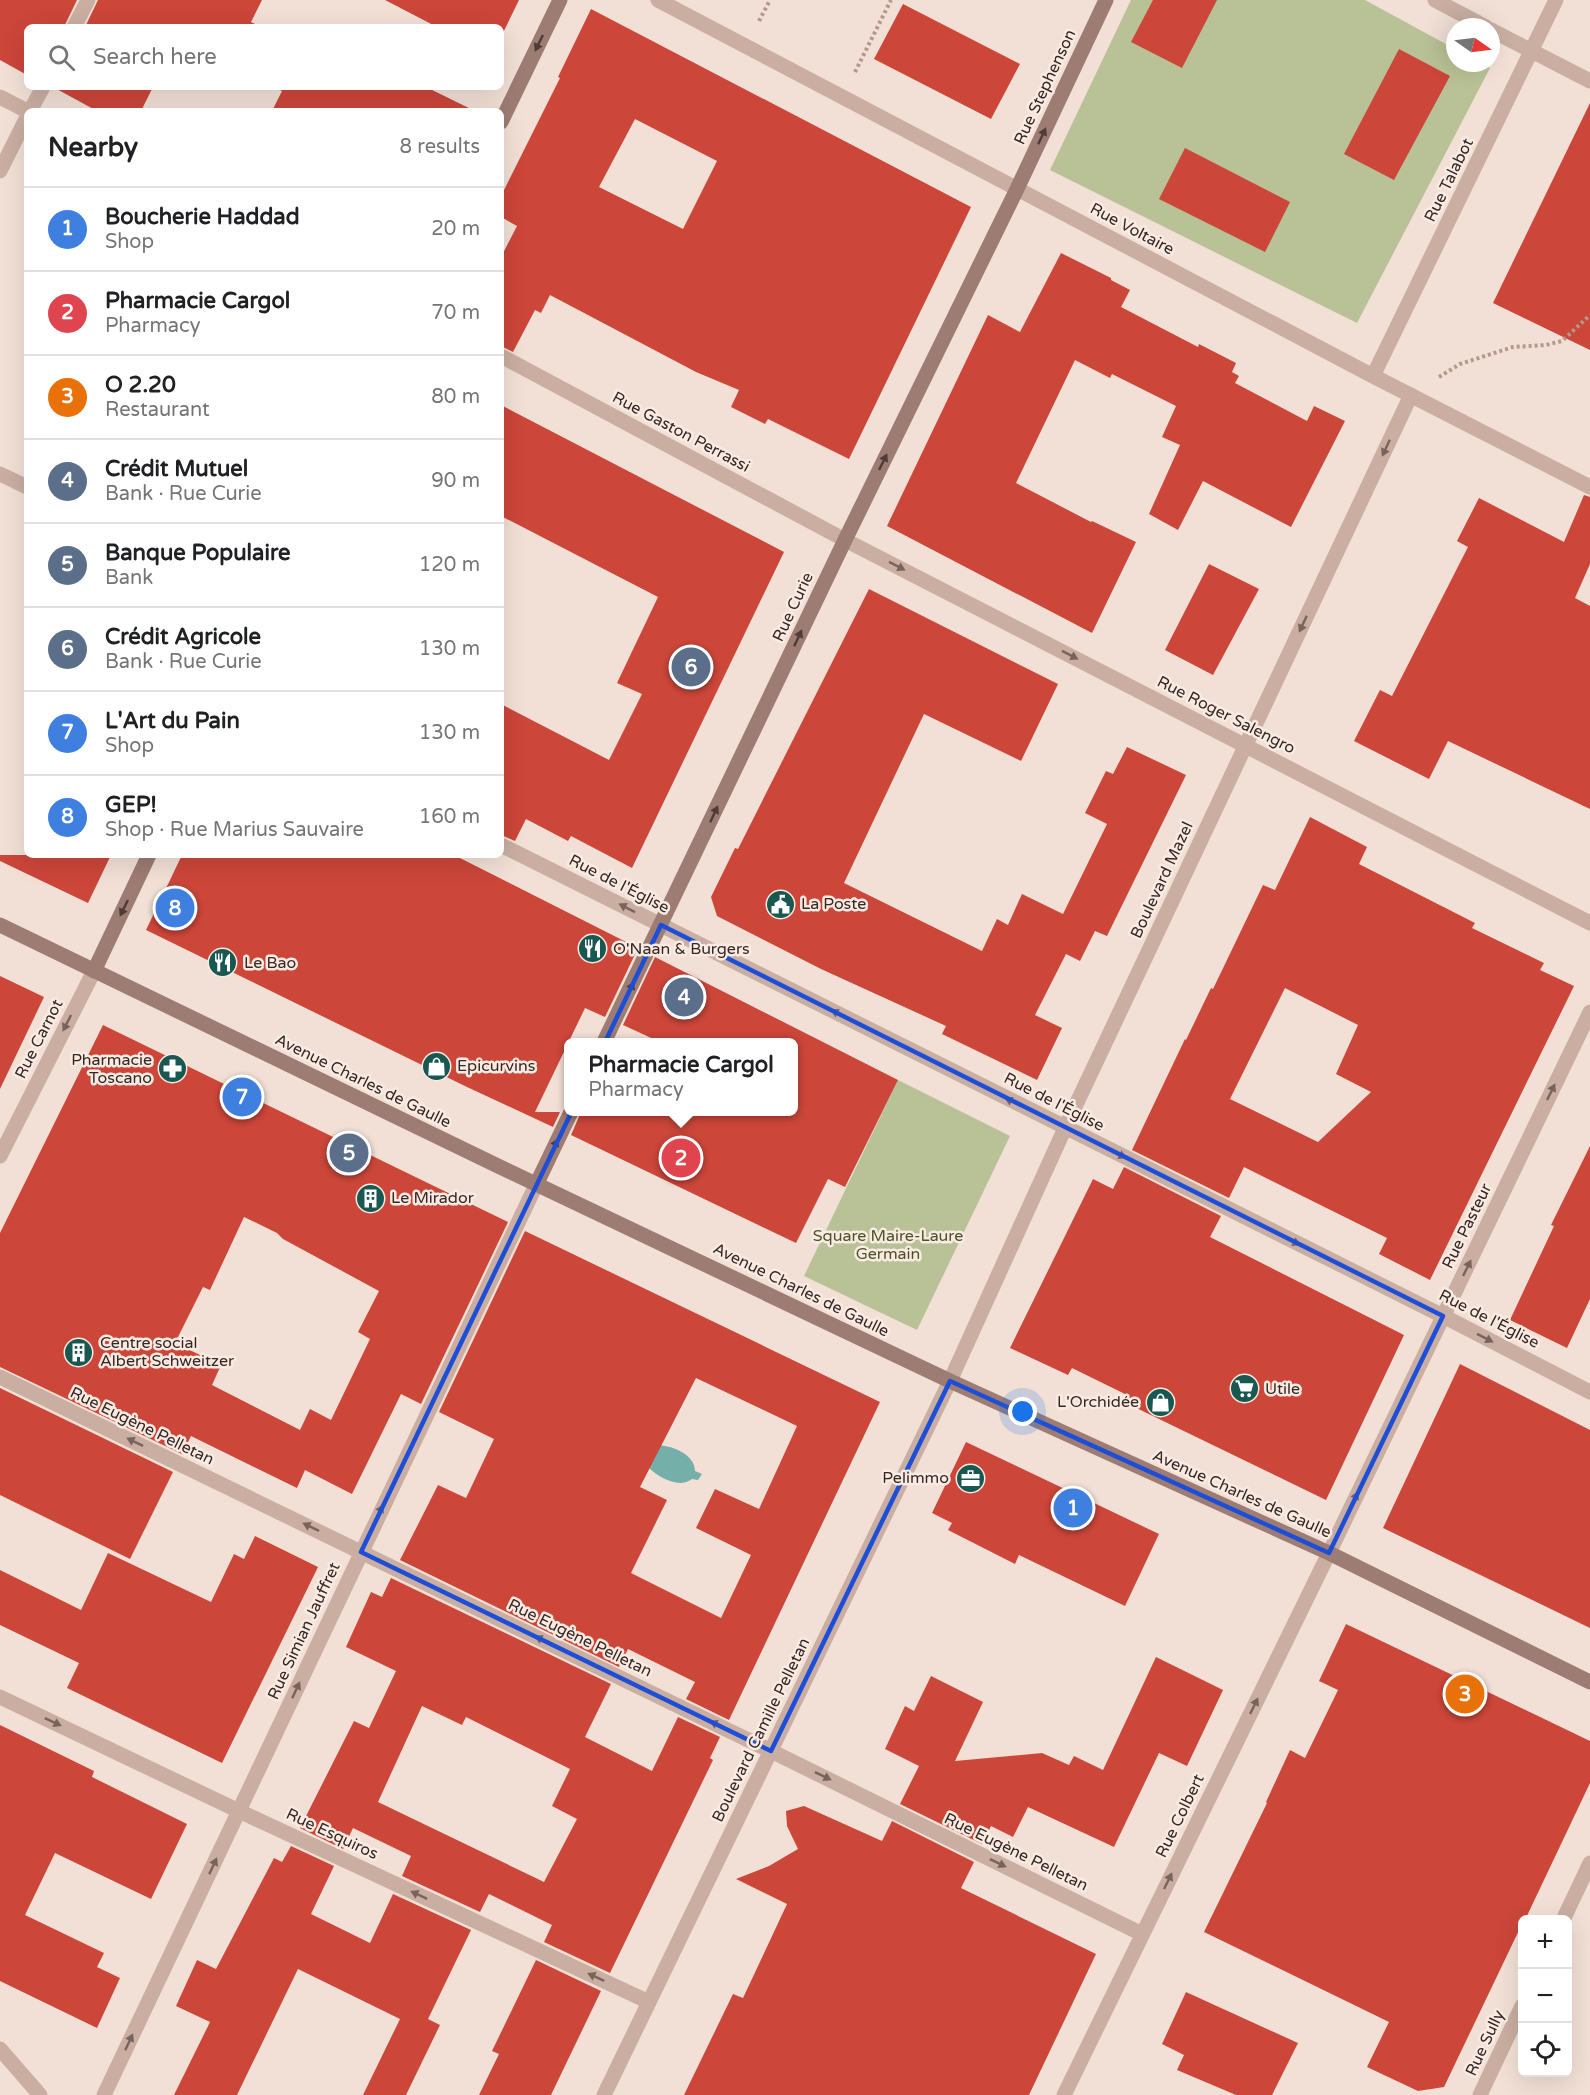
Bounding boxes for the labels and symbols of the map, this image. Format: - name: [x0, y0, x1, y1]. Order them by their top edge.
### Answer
- north arrow: [1446, 18, 1500, 72]
- street label: Rue Stephenson: [1010, 26, 1080, 148]
- one-way arrow: [535, 35, 544, 52]
- one-way arrow: [1037, 127, 1046, 144]
- street label: Rue Talabot: [1420, 135, 1478, 225]
- street label: Rue Voltaire: [1087, 198, 1177, 260]
- street label: Rue Gaston Perrassi: [609, 387, 753, 477]
- one-way arrow: [1381, 440, 1390, 457]
- one-way arrow: [878, 454, 887, 471]
- one-way arrow: [888, 561, 905, 571]
- street label: Rue Curie: [768, 569, 818, 645]
- one-way arrow: [1298, 616, 1307, 633]
- one-way arrow: [793, 629, 802, 646]
- pin: 6: [672, 644, 710, 690]
- one-way arrow: [1062, 650, 1079, 660]
- street label: Rue Roger Salengro: [1154, 672, 1298, 758]
- one-way arrow: [709, 805, 718, 822]
- street label: Boulevard Mazel: [1126, 818, 1198, 942]
- street label: Rue de l'Église: [565, 850, 673, 918]
- pin: 8: [156, 886, 195, 930]
- public building icon: La Poste: [764, 888, 796, 920]
- place label: La Poste: [801, 894, 866, 914]
- one-way arrow: [119, 899, 129, 916]
- one-way arrow: [618, 903, 636, 913]
- restaurant icon: O'Naan & Burgers: [576, 933, 608, 965]
- place label: O'Naan & Burgers: [613, 939, 750, 959]
- restaurant icon: Le Bao: [207, 947, 239, 979]
- place label: Le Bao: [244, 953, 296, 973]
- pin: 4: [664, 974, 704, 1020]
- one-way arrow: [625, 981, 634, 998]
- street label: Rue Carnot: [11, 996, 67, 1082]
- one-way arrow: [830, 1009, 847, 1019]
- one-way arrow: [63, 1014, 73, 1032]
- street label: Avenue Charles de Gaulle: [272, 1030, 454, 1132]
- place label: Pharmacie Toscano: [71, 1050, 152, 1088]
- shop icon: Epicurvins: [420, 1050, 452, 1082]
- pharmacy icon: Pharmacie Toscano: [157, 1053, 189, 1085]
- place label: Epicurvins: [457, 1056, 535, 1076]
- street label: Rue de l'Église: [1000, 1068, 1108, 1136]
- pin: 7: [222, 1074, 262, 1120]
- one-way arrow: [1547, 1084, 1556, 1101]
- one-way arrow: [1004, 1097, 1022, 1107]
- pin: 5: [330, 1130, 368, 1176]
- pin: 2: [662, 1136, 700, 1180]
- one-way arrow: [550, 1139, 559, 1156]
- one-way arrow: [1109, 1149, 1126, 1159]
- street label: Rue Pasteur: [1438, 1179, 1497, 1272]
- building icon: Le Mirador: [354, 1182, 386, 1214]
- place label: Le Mirador: [391, 1188, 475, 1208]
- park label: Square Maire-Laure Germain: [813, 1226, 963, 1264]
- one-way arrow: [1284, 1236, 1301, 1246]
- street label: Avenue Charles de Gaulle: [710, 1239, 892, 1341]
- one-way arrow: [1462, 1260, 1471, 1277]
- street label: Rue de l'Église: [1435, 1285, 1543, 1353]
- place label: Centre social Albert Schweitzer: [100, 1333, 235, 1371]
- one-way arrow: [1477, 1333, 1494, 1343]
- building icon: Centre social Albert Schweitzer: [63, 1336, 95, 1368]
- supermarket icon: Utile: [1228, 1373, 1260, 1405]
- place label: Utile: [1265, 1379, 1300, 1399]
- street label: Rue Eugène Pelletan: [67, 1382, 217, 1470]
- shop icon: L'Orchidée: [1144, 1386, 1176, 1418]
- place label: L'Orchidée: [1057, 1392, 1139, 1412]
- your location: [1008, 1397, 1037, 1426]
- one-way arrow: [127, 1438, 144, 1447]
- street label: Avenue Charles de Gaulle: [1150, 1446, 1334, 1542]
- office icon: Pelimmo: [954, 1462, 986, 1494]
- place label: Pelimmo: [882, 1468, 949, 1488]
- pin: 1: [1054, 1486, 1092, 1530]
- one-way arrow: [1350, 1492, 1359, 1509]
- one-way arrow: [375, 1505, 384, 1522]
- one-way arrow: [302, 1523, 319, 1532]
- street label: Rue Simian Jauffret: [263, 1559, 345, 1703]
- street label: Rue Eugène Pelletan: [505, 1594, 655, 1682]
- one-way arrow: [534, 1635, 551, 1645]
- street label: Boulevard Camille Pelletan: [708, 1635, 814, 1825]
- pin: 3: [1446, 1672, 1484, 1716]
- one-way arrow: [292, 1681, 301, 1698]
- one-way arrow: [1249, 1698, 1258, 1715]
- one-way arrow: [44, 1718, 61, 1727]
- one-way arrow: [710, 1720, 727, 1730]
- street label: Rue Colbert: [1151, 1771, 1209, 1861]
- one-way arrow: [815, 1772, 832, 1781]
- street label: Rue Esquiros: [283, 1804, 381, 1864]
- street label: Rue Eugène Pelletan: [941, 1808, 1091, 1896]
- one-way arrow: [208, 1857, 217, 1874]
- one-way arrow: [990, 1858, 1007, 1867]
- one-way arrow: [1163, 1873, 1173, 1890]
- one-way arrow: [411, 1890, 428, 1899]
- one-way arrow: [588, 1972, 605, 1981]
- street label: Rue Sully: [1461, 2007, 1509, 2079]
- one-way arrow: [125, 2034, 134, 2051]

